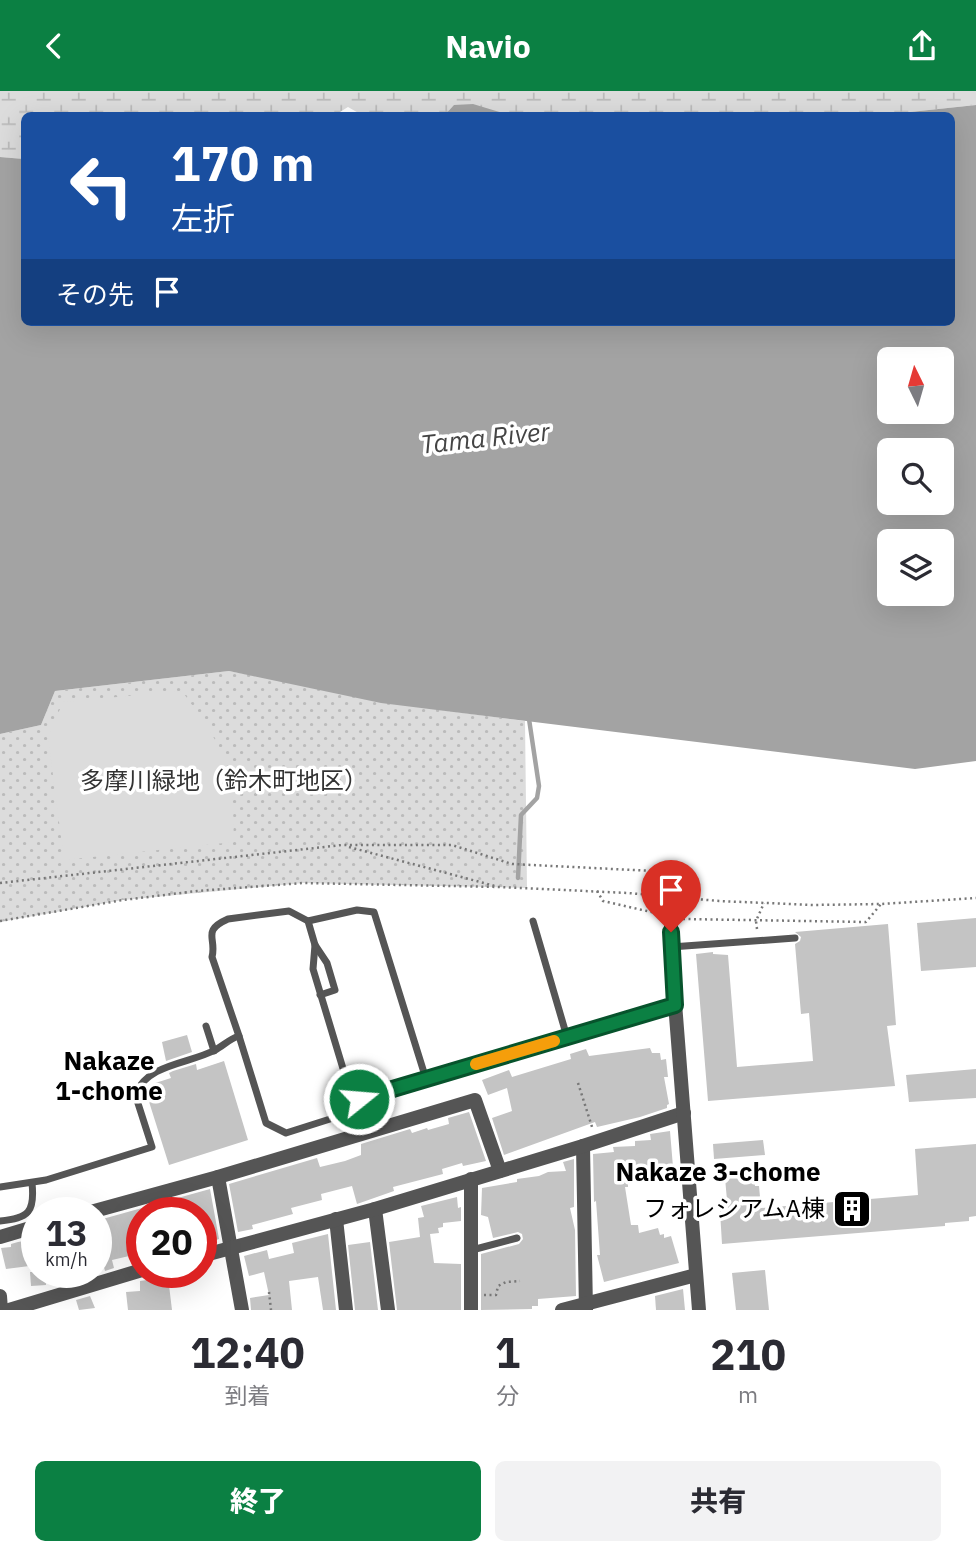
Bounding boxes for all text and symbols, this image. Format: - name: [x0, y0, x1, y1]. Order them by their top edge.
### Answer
- text: Navio: [445, 25, 531, 67]
- icon: back: [35, 27, 73, 65]
- icon: share: [903, 27, 941, 65]
- text: 170 m: [171, 131, 315, 194]
- icon: left: [56, 140, 147, 231]
- text: 左折: [171, 197, 235, 239]
- icon: arrive: [148, 273, 186, 311]
- text: その先: [56, 277, 134, 311]
- north arrow: [877, 347, 954, 423]
- map controls: [877, 347, 954, 606]
- water label: Tama River: [419, 413, 553, 461]
- button: search: [877, 438, 954, 515]
- button: layers: [877, 529, 954, 606]
- park label: 多摩川緑地（鈴木町地区）: [80, 764, 368, 796]
- pin: [641, 860, 701, 932]
- icon: arrive: [652, 871, 690, 909]
- district label: Nakaze 1-chome: [55, 1043, 163, 1107]
- position arrow: [322, 1062, 396, 1136]
- district label: Nakaze 3-chome: [615, 1154, 821, 1188]
- building icon: フォレシアムA棟: [831, 1188, 873, 1230]
- place label: フォレシアムA棟: [643, 1192, 825, 1224]
- speed limit sign: 20: [126, 1197, 217, 1288]
- text: 13: [45, 1210, 88, 1256]
- text: km/h: [45, 1248, 88, 1271]
- text: 12:40: [190, 1325, 305, 1380]
- text: 1: [495, 1325, 520, 1380]
- text: 210: [710, 1327, 786, 1382]
- text: m: [738, 1379, 758, 1409]
- text: 到着: [224, 1380, 270, 1410]
- text: 分: [496, 1380, 519, 1410]
- button: 終了: [35, 1461, 481, 1541]
- button: 共有: [495, 1461, 941, 1541]

